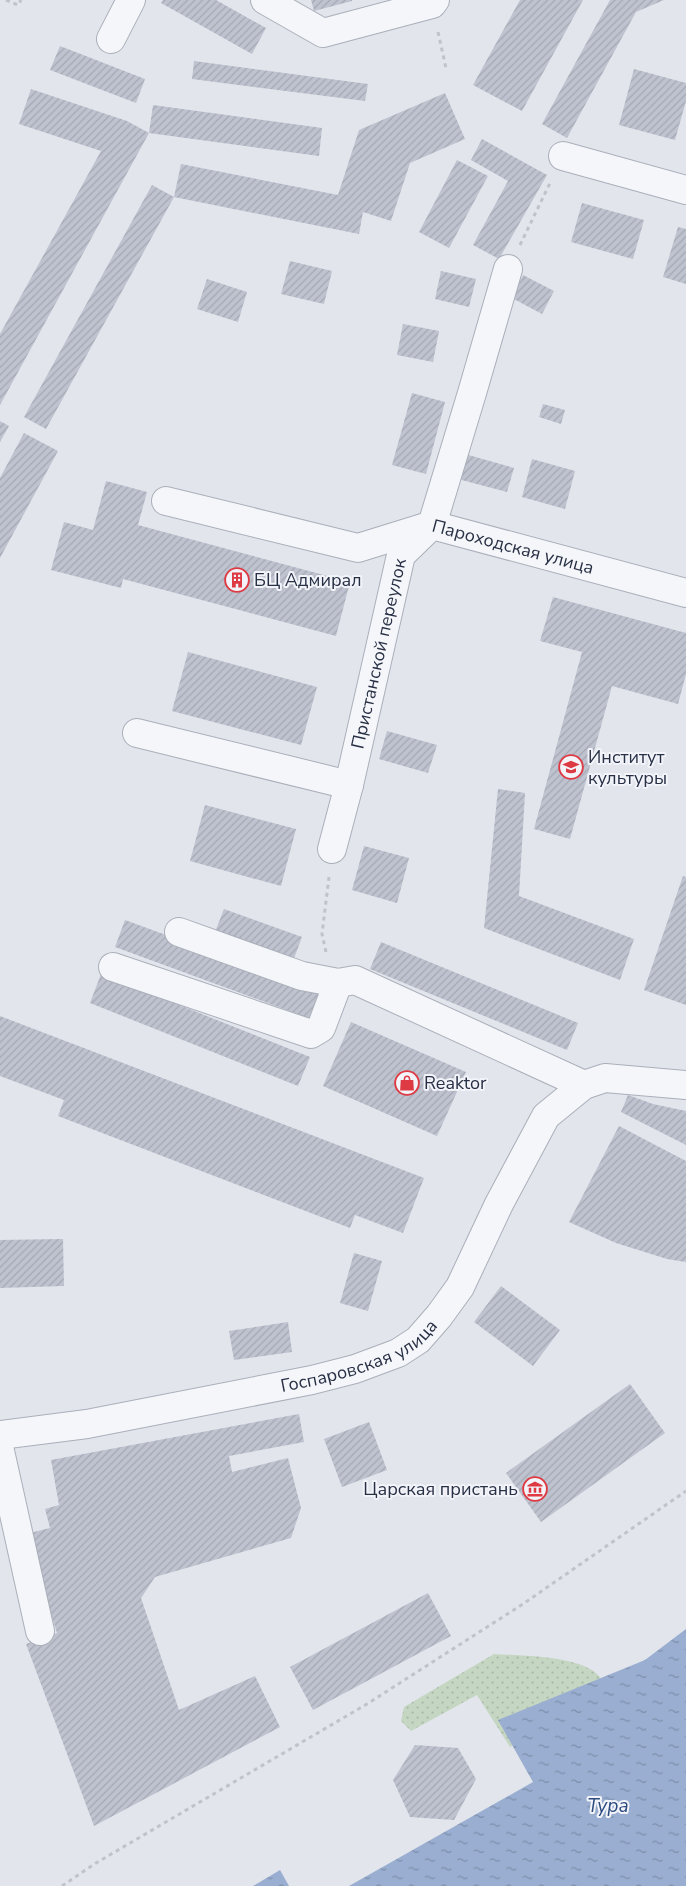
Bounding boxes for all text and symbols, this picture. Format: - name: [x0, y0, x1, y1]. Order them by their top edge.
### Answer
- street label: Пароходская улица: [429, 514, 597, 580]
- street label: Пристанской переулок: [346, 556, 412, 751]
- building icon: БЦ Адмирал: [224, 567, 250, 593]
- place label: БЦ Адмирал: [254, 568, 362, 592]
- place label: Институт культуры: [588, 745, 667, 790]
- school or university icon: Институт культуры: [558, 754, 584, 780]
- shop icon: Reaktor: [394, 1070, 420, 1096]
- place label: Reaktor: [424, 1071, 487, 1095]
- street label: Госпаровская улица: [279, 1314, 443, 1398]
- museum icon: Царская пристань: [522, 1476, 548, 1502]
- place label: Царская пристань: [363, 1477, 518, 1501]
- water label: Тура: [587, 1793, 629, 1819]

